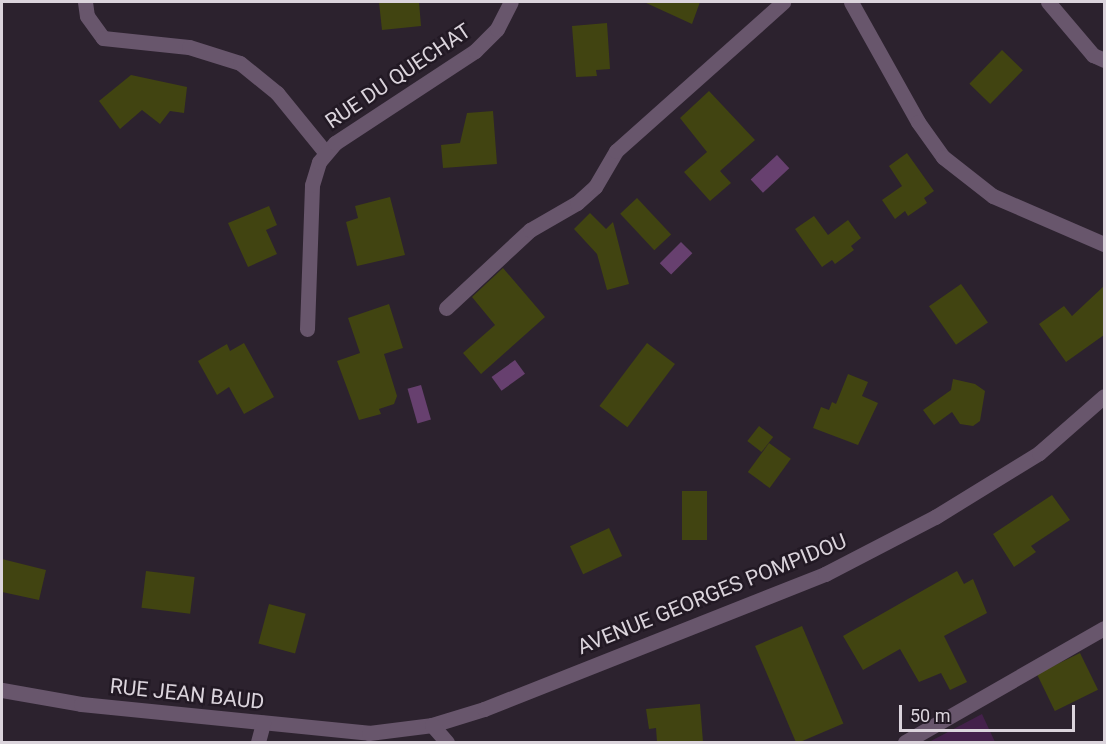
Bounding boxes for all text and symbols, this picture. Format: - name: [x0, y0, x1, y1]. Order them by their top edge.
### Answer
- street label: RUE DU QUECHAT: [320, 18, 476, 134]
- street label: AVENUE GEORGES POMPIDOU: [574, 528, 850, 660]
- street label: RUE JEAN BAUD: [109, 673, 265, 715]
- scale bar: [902, 693, 1078, 731]
- text: 50 m: [910, 705, 950, 726]

